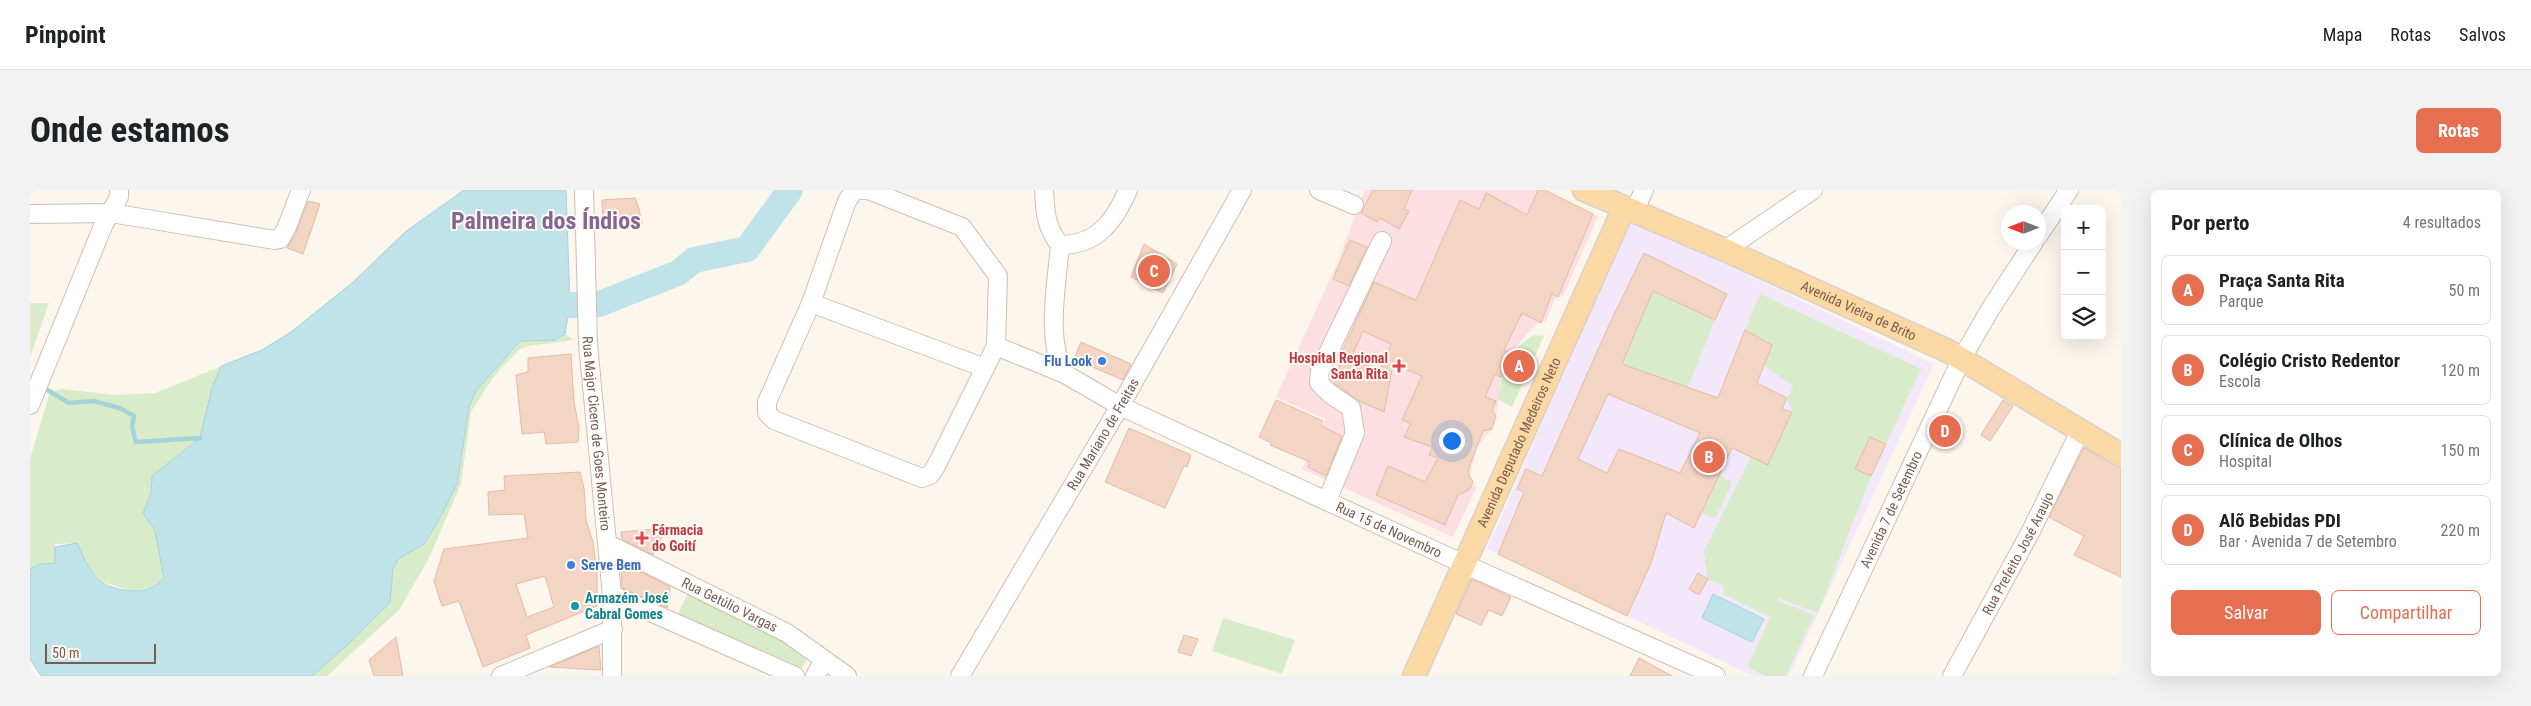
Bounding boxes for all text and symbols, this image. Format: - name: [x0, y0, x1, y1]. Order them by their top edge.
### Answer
- text: Pinpoint: [25, 21, 106, 49]
- text: Mapa: [2323, 24, 2362, 45]
- text: Rotas: [2390, 24, 2431, 45]
- text: Salvos: [2459, 24, 2506, 45]
- button: Rotas: [2416, 108, 2501, 153]
- text: Onde estamos: [30, 110, 230, 151]
- north arrow: [2001, 205, 2046, 250]
- map controls: [2061, 205, 2106, 340]
- button: +: [2061, 205, 2106, 250]
- district label: Palmeira dos Índios: [451, 207, 641, 235]
- text: Por perto: [2171, 211, 2250, 235]
- text: 4 resultados: [2403, 213, 2481, 232]
- button: −: [2061, 250, 2106, 295]
- pin: C: [1138, 252, 1170, 290]
- text: Praça Santa Rita: [2219, 269, 2345, 292]
- street label: Avenida Vieira de Brito: [1799, 278, 1919, 344]
- text: A: [2183, 281, 2193, 300]
- text: 50 m: [2448, 281, 2480, 300]
- text: Parque: [2219, 292, 2263, 311]
- button: layers: [2061, 295, 2106, 340]
- street label: Rua Major Cicero de Goes Monteiro: [580, 336, 614, 532]
- pin: A: [1503, 347, 1535, 385]
- text: Colégio Cristo Redentor: [2219, 349, 2400, 372]
- place label: Hospital Regional Santa Rita: [1289, 350, 1388, 382]
- place label: Flu Look: [1044, 353, 1092, 369]
- street label: Avenida Deputado Medeiros Neto: [1475, 354, 1565, 530]
- marker: Flu Look: [1096, 355, 1108, 367]
- marker: Hospital Regional Santa Rita: [1392, 359, 1406, 373]
- text: B: [2184, 361, 2192, 380]
- text: 120 m: [2441, 361, 2480, 380]
- text: Escola: [2219, 372, 2261, 391]
- street label: Rua Mariano de Freitas: [1064, 375, 1142, 493]
- pin: D: [1929, 412, 1961, 450]
- your location: [1439, 428, 1465, 454]
- text: Clínica de Olhos: [2219, 429, 2342, 452]
- pin: B: [1693, 438, 1725, 476]
- text: C: [2183, 441, 2193, 460]
- text: 150 m: [2441, 441, 2480, 460]
- street label: Avenida 7 de Setembro: [1857, 448, 1925, 570]
- text: Hospital: [2219, 452, 2272, 471]
- street label: Rua Prefeito José Araujo: [1979, 490, 2057, 618]
- street label: Rua 15 de Novembro: [1333, 498, 1444, 561]
- text: Alõ Bebidas PDI: [2219, 509, 2341, 532]
- text: D: [2183, 521, 2193, 540]
- text: 220 m: [2441, 521, 2480, 540]
- place label: Fármacia do Goití: [652, 522, 704, 554]
- marker: Fármacia do Goití: [636, 532, 648, 544]
- text: Bar · Avenida 7 de Setembro: [2219, 532, 2397, 551]
- place label: Serve Bem: [581, 557, 641, 573]
- marker: Serve Bem: [565, 559, 577, 571]
- street label: Rua Getúlio Vargas: [679, 574, 780, 635]
- place label: Armazém José Cabral Gomes: [585, 590, 669, 622]
- button: Salvar: [2171, 590, 2321, 635]
- button: Compartilhar: [2331, 590, 2481, 635]
- marker: Armazém José Cabral Gomes: [569, 600, 581, 612]
- scale bar: [45, 641, 156, 664]
- text: 50 m: [52, 645, 80, 661]

